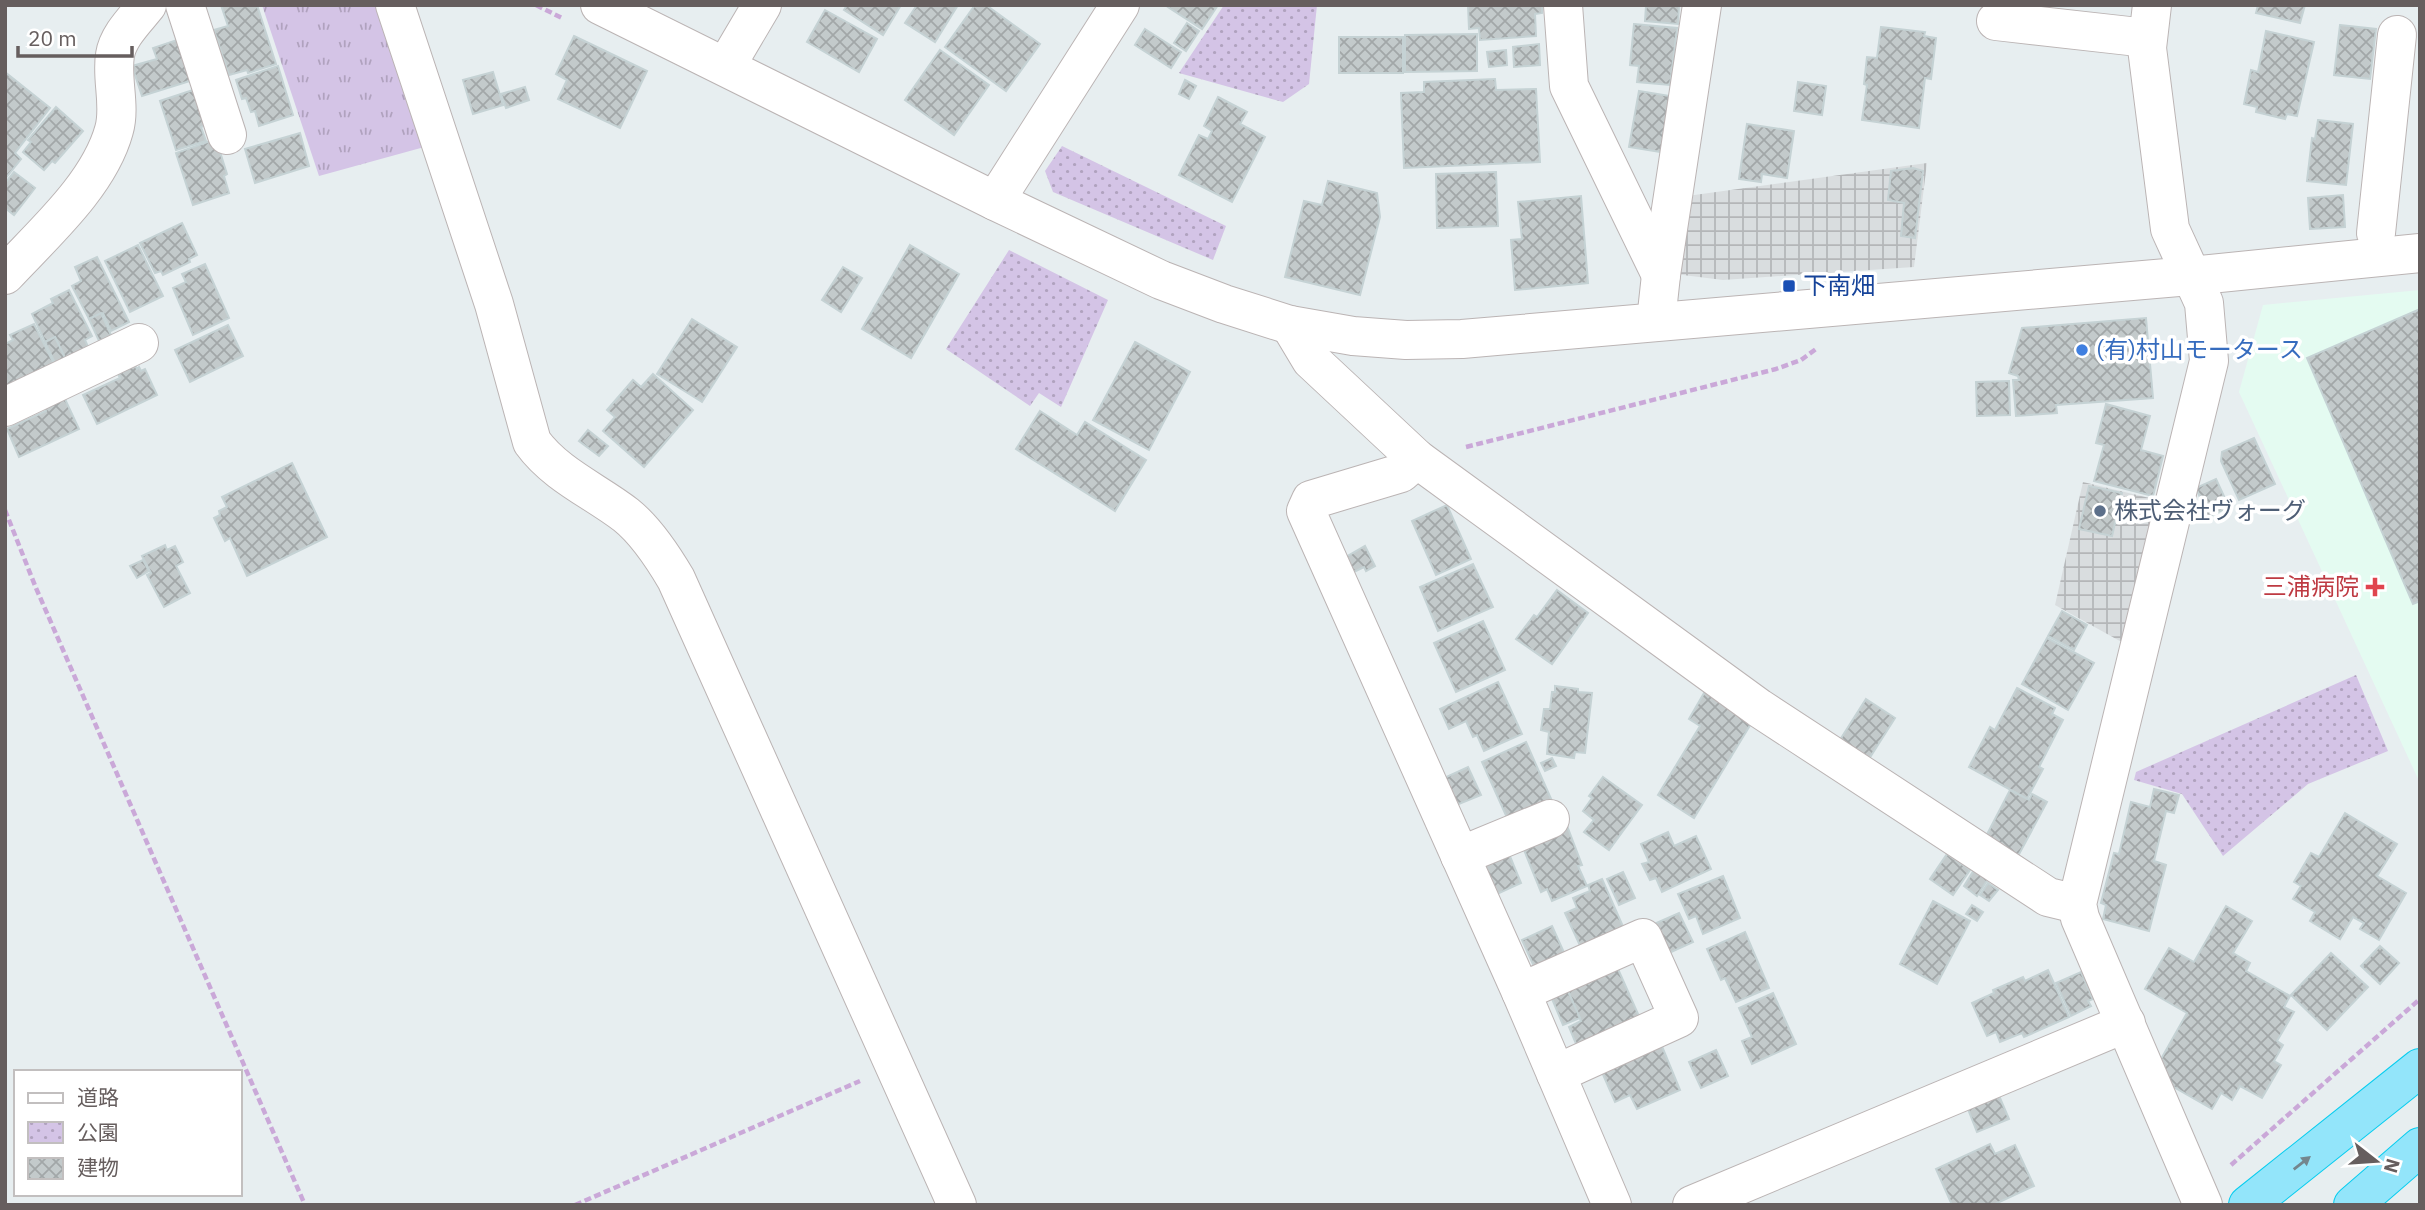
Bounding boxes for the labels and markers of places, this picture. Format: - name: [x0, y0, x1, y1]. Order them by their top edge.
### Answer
- place label: 下南畑: [1803, 269, 1875, 301]
- marker: 下南畑: [1781, 278, 1797, 294]
- place label: (有)村山モータース: [2096, 333, 2303, 365]
- marker: (有)村山モータース: [2074, 342, 2090, 358]
- place label: 株式会社ヴォーグ: [2114, 494, 2306, 526]
- marker: 株式会社ヴォーグ: [2092, 503, 2108, 519]
- place label: 三浦病院: [2263, 570, 2359, 602]
- marker: 三浦病院: [2365, 577, 2385, 597]

